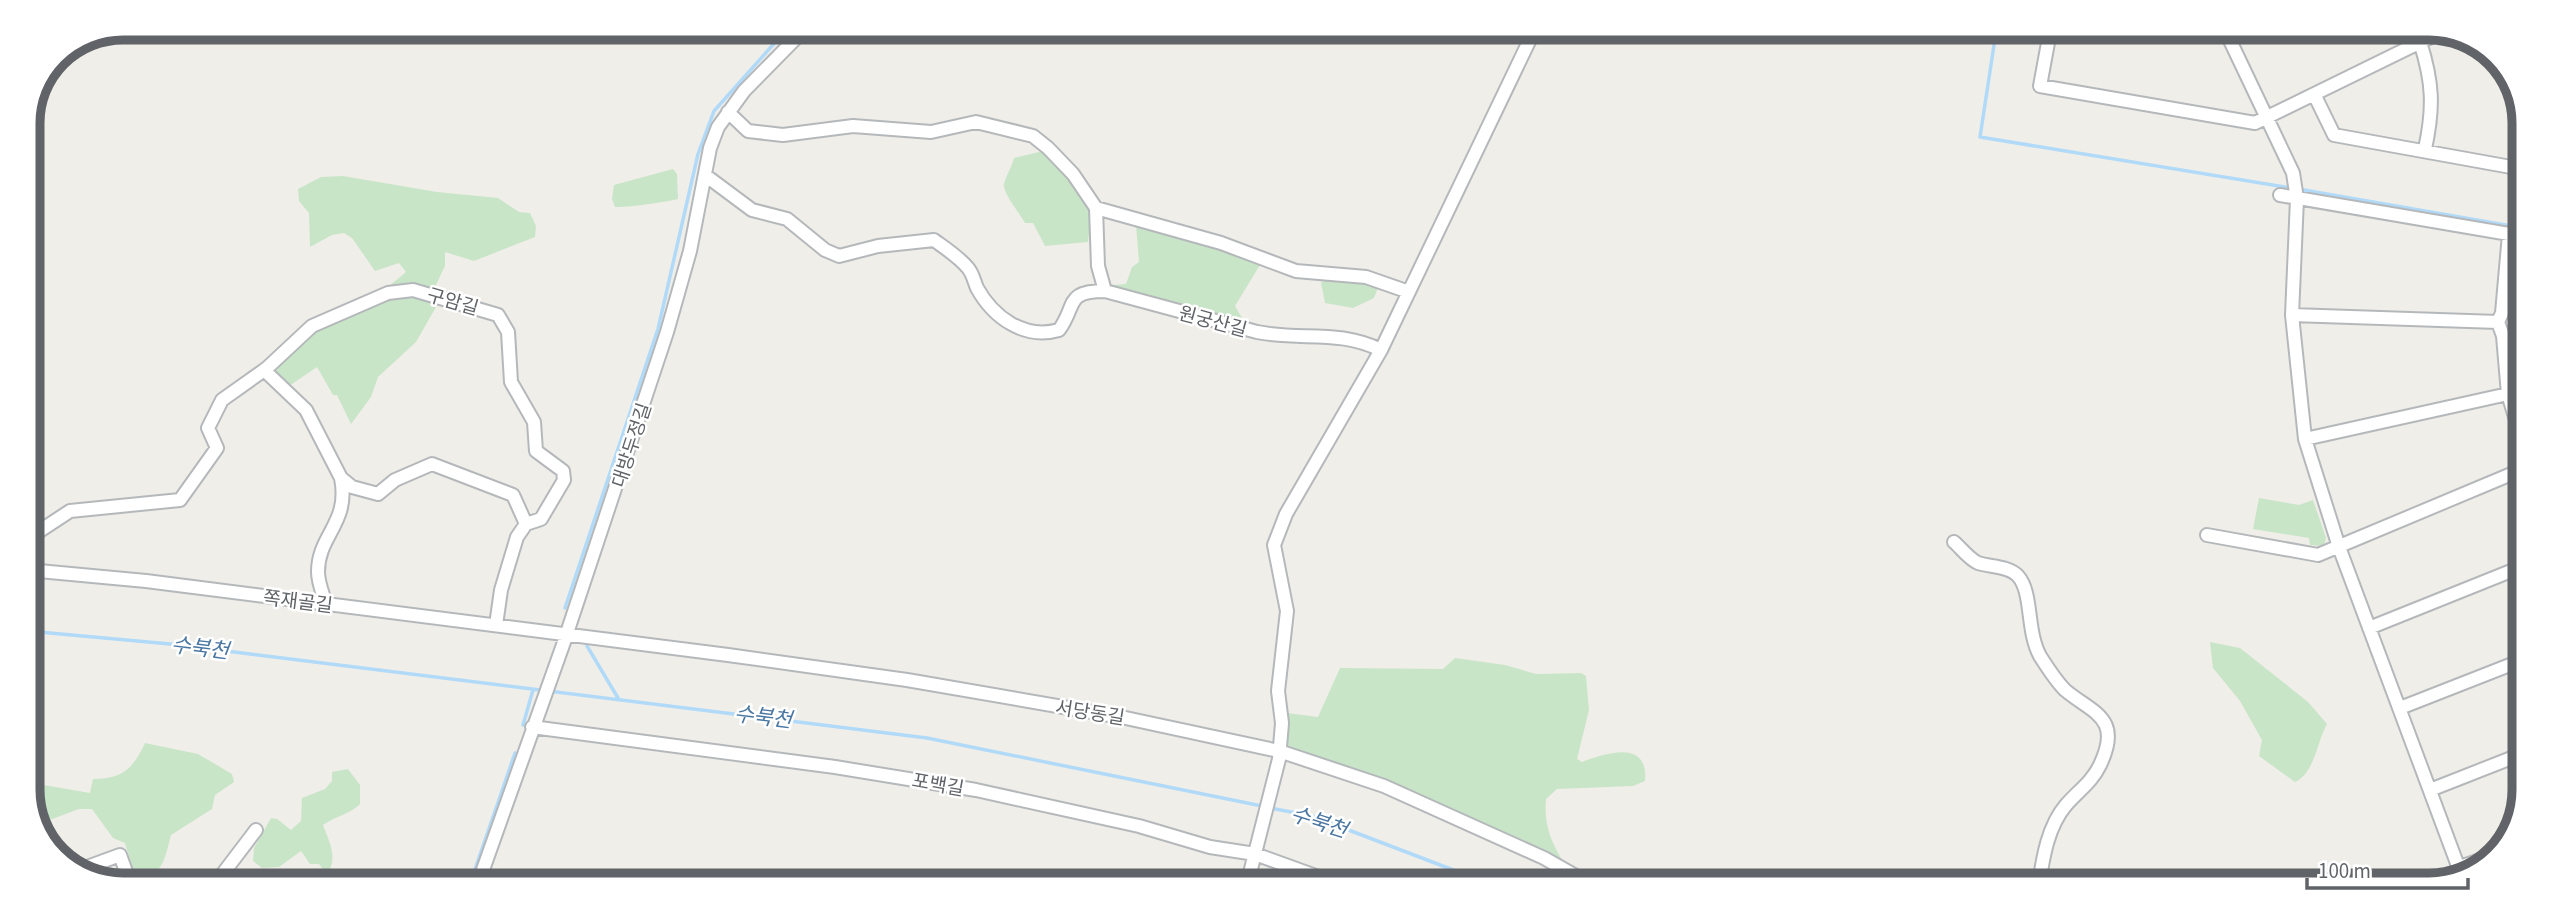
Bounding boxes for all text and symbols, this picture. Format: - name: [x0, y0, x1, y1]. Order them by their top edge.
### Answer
- street label: 구암길: [424, 282, 482, 323]
- street label: 원궁산길: [1175, 300, 1250, 345]
- street label: 대방두정길: [606, 400, 659, 491]
- street label: 쪽재골길: [261, 585, 334, 620]
- water label: 수북천: [169, 630, 233, 667]
- street label: 서당동길: [1053, 695, 1126, 732]
- water label: 수북천: [732, 699, 796, 736]
- street label: 포백길: [910, 768, 966, 803]
- water label: 수북천: [1287, 799, 1354, 846]
- scale bar: [2307, 846, 2468, 890]
- text: 100 m: [2318, 856, 2371, 886]

